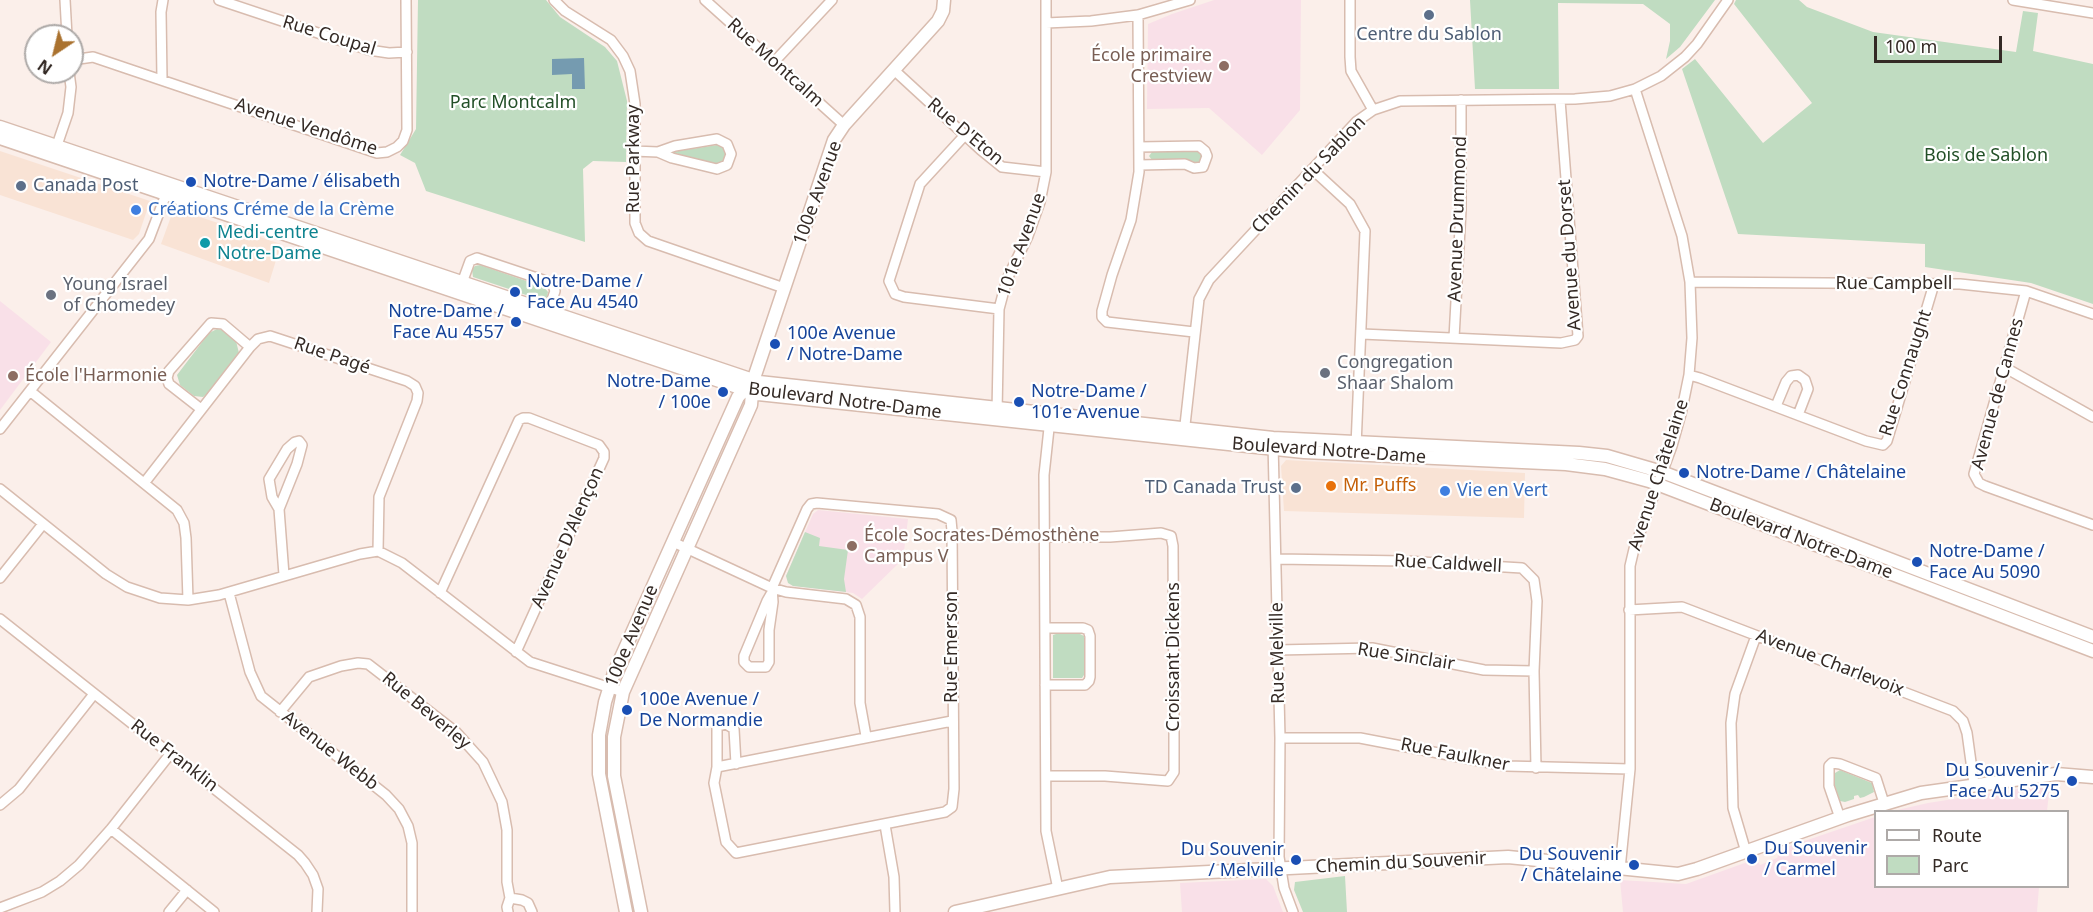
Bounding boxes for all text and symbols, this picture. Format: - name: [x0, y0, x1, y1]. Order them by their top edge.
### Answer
- marker: Centre du Sablon: [1422, 8, 1436, 22]
- street label: Rue Coupal: [280, 12, 378, 60]
- street label: Rue Montcalm: [722, 14, 828, 112]
- north arrow: [24, 24, 84, 84]
- place label: Centre du Sablon: [1356, 24, 1502, 46]
- scale bar: [1877, 24, 2004, 62]
- text: 100 m: [1885, 34, 1937, 58]
- place label: École primaire Crestview: [1091, 45, 1212, 88]
- text: N: [33, 54, 56, 80]
- marker: École primaire Crestview: [1217, 59, 1231, 73]
- park label: Parc Montcalm: [450, 92, 576, 114]
- street label: Avenue Vendôme: [232, 94, 380, 160]
- street label: Rue D'Eton: [922, 94, 1008, 170]
- street label: Rue Parkway: [623, 105, 645, 213]
- street label: Chemin du Sablon: [1248, 112, 1370, 238]
- street label: Avenue Drummond: [1444, 136, 1472, 302]
- street label: 100e Avenue: [789, 138, 847, 248]
- park label: Bois de Sablon: [1924, 145, 2048, 167]
- place label: Notre-Dame / élisabeth: [203, 171, 400, 193]
- place label: Canada Post: [33, 175, 138, 197]
- marker: Notre-Dame / élisabeth: [184, 175, 198, 189]
- marker: Canada Post: [14, 179, 28, 193]
- street label: Avenue du Dorset: [1554, 179, 1586, 331]
- street label: 101e Avenue: [993, 190, 1051, 300]
- place label: Créations Créme de la Crème: [148, 199, 394, 221]
- marker: Créations Créme de la Crème: [129, 203, 143, 217]
- place label: Medi-centre Notre-Dame: [217, 222, 321, 264]
- marker: Medi-centre Notre-Dame: [198, 236, 212, 250]
- place label: Notre-Dame / Face Au 4540: [527, 271, 643, 314]
- street label: Rue Campbell: [1835, 273, 1953, 295]
- place label: Young Israel of Chomedey: [63, 274, 175, 316]
- marker: Notre-Dame / Face Au 4540: [508, 285, 522, 299]
- marker: Young Israel of Chomedey: [44, 288, 58, 302]
- place label: Notre-Dame / Face Au 4557: [388, 301, 504, 344]
- street label: Rue Connaught: [1875, 307, 1937, 439]
- marker: Notre-Dame / Face Au 4557: [509, 315, 523, 329]
- street label: Avenue de Cannes: [1967, 316, 2029, 472]
- place label: 100e Avenue / Notre-Dame: [787, 323, 903, 366]
- street label: Rue Pagé: [291, 333, 373, 379]
- marker: 100e Avenue / Notre-Dame: [768, 337, 782, 351]
- place label: Congregation Shaar Shalom: [1337, 352, 1454, 394]
- place label: École l'Harmonie: [25, 365, 167, 387]
- marker: Congregation Shaar Shalom: [1318, 366, 1332, 380]
- marker: École l'Harmonie: [6, 369, 20, 383]
- place label: Notre-Dame / 100e: [607, 371, 711, 413]
- street label: Boulevard Notre-Dame: [747, 378, 943, 424]
- place label: Notre-Dame / 101e Avenue: [1031, 381, 1147, 424]
- marker: Notre-Dame / 100e: [716, 385, 730, 399]
- marker: Notre-Dame / 101e Avenue: [1012, 395, 1026, 409]
- street label: Avenue Châtelaine: [1624, 397, 1694, 553]
- street label: Boulevard Notre-Dame: [1231, 433, 1427, 469]
- place label: Notre-Dame / Châtelaine: [1696, 462, 1906, 484]
- street label: Avenue D'Alençon: [527, 464, 609, 612]
- marker: Notre-Dame / Châtelaine: [1677, 466, 1691, 480]
- place label: Mr. Puffs: [1343, 475, 1416, 497]
- place label: TD Canada Trust: [1145, 477, 1284, 499]
- marker: Mr. Puffs: [1324, 479, 1338, 493]
- place label: Vie en Vert: [1457, 480, 1548, 502]
- marker: TD Canada Trust: [1289, 481, 1303, 495]
- marker: Vie en Vert: [1438, 484, 1452, 498]
- street label: Boulevard Notre-Dame: [1706, 494, 1896, 584]
- place label: École Socrates-Démosthène Campus V: [864, 525, 1099, 568]
- marker: École Socrates-Démosthène Campus V: [845, 539, 859, 553]
- place label: Notre-Dame / Face Au 5090: [1929, 541, 2045, 584]
- street label: Rue Caldwell: [1394, 550, 1502, 578]
- marker: Notre-Dame / Face Au 5090: [1910, 555, 1924, 569]
- street label: 100e Avenue: [601, 582, 663, 690]
- street label: Croissant Dickens: [1163, 582, 1185, 732]
- street label: Rue Emerson: [941, 591, 963, 703]
- street label: Rue Melville: [1266, 602, 1290, 704]
- street label: Avenue Charlevoix: [1753, 625, 1907, 701]
- street label: Rue Sinclair: [1356, 639, 1456, 675]
- street label: Rue Beverley: [377, 668, 475, 754]
- place label: 100e Avenue / De Normandie: [639, 689, 763, 732]
- marker: 100e Avenue / De Normandie: [620, 703, 634, 717]
- street label: Avenue Webb: [277, 707, 383, 795]
- street label: Rue Franklin: [126, 715, 222, 797]
- street label: Rue Faulkner: [1399, 734, 1511, 776]
- place label: Du Souvenir / Face Au 5275: [1945, 760, 2060, 802]
- marker: Du Souvenir / Face Au 5275: [2065, 774, 2079, 788]
- legend: [1874, 810, 2069, 888]
- text: Route: [1932, 823, 1982, 847]
- place label: Du Souvenir / Carmel: [1764, 838, 1867, 880]
- place label: Du Souvenir / Melville: [1181, 839, 1284, 882]
- place label: Du Souvenir / Châtelaine: [1519, 844, 1622, 886]
- street label: Chemin du Souvenir: [1315, 848, 1487, 878]
- marker: Du Souvenir / Carmel: [1745, 852, 1759, 866]
- marker: Du Souvenir / Melville: [1289, 853, 1303, 867]
- text: Parc: [1932, 853, 1969, 877]
- marker: Du Souvenir / Châtelaine: [1627, 858, 1641, 872]

